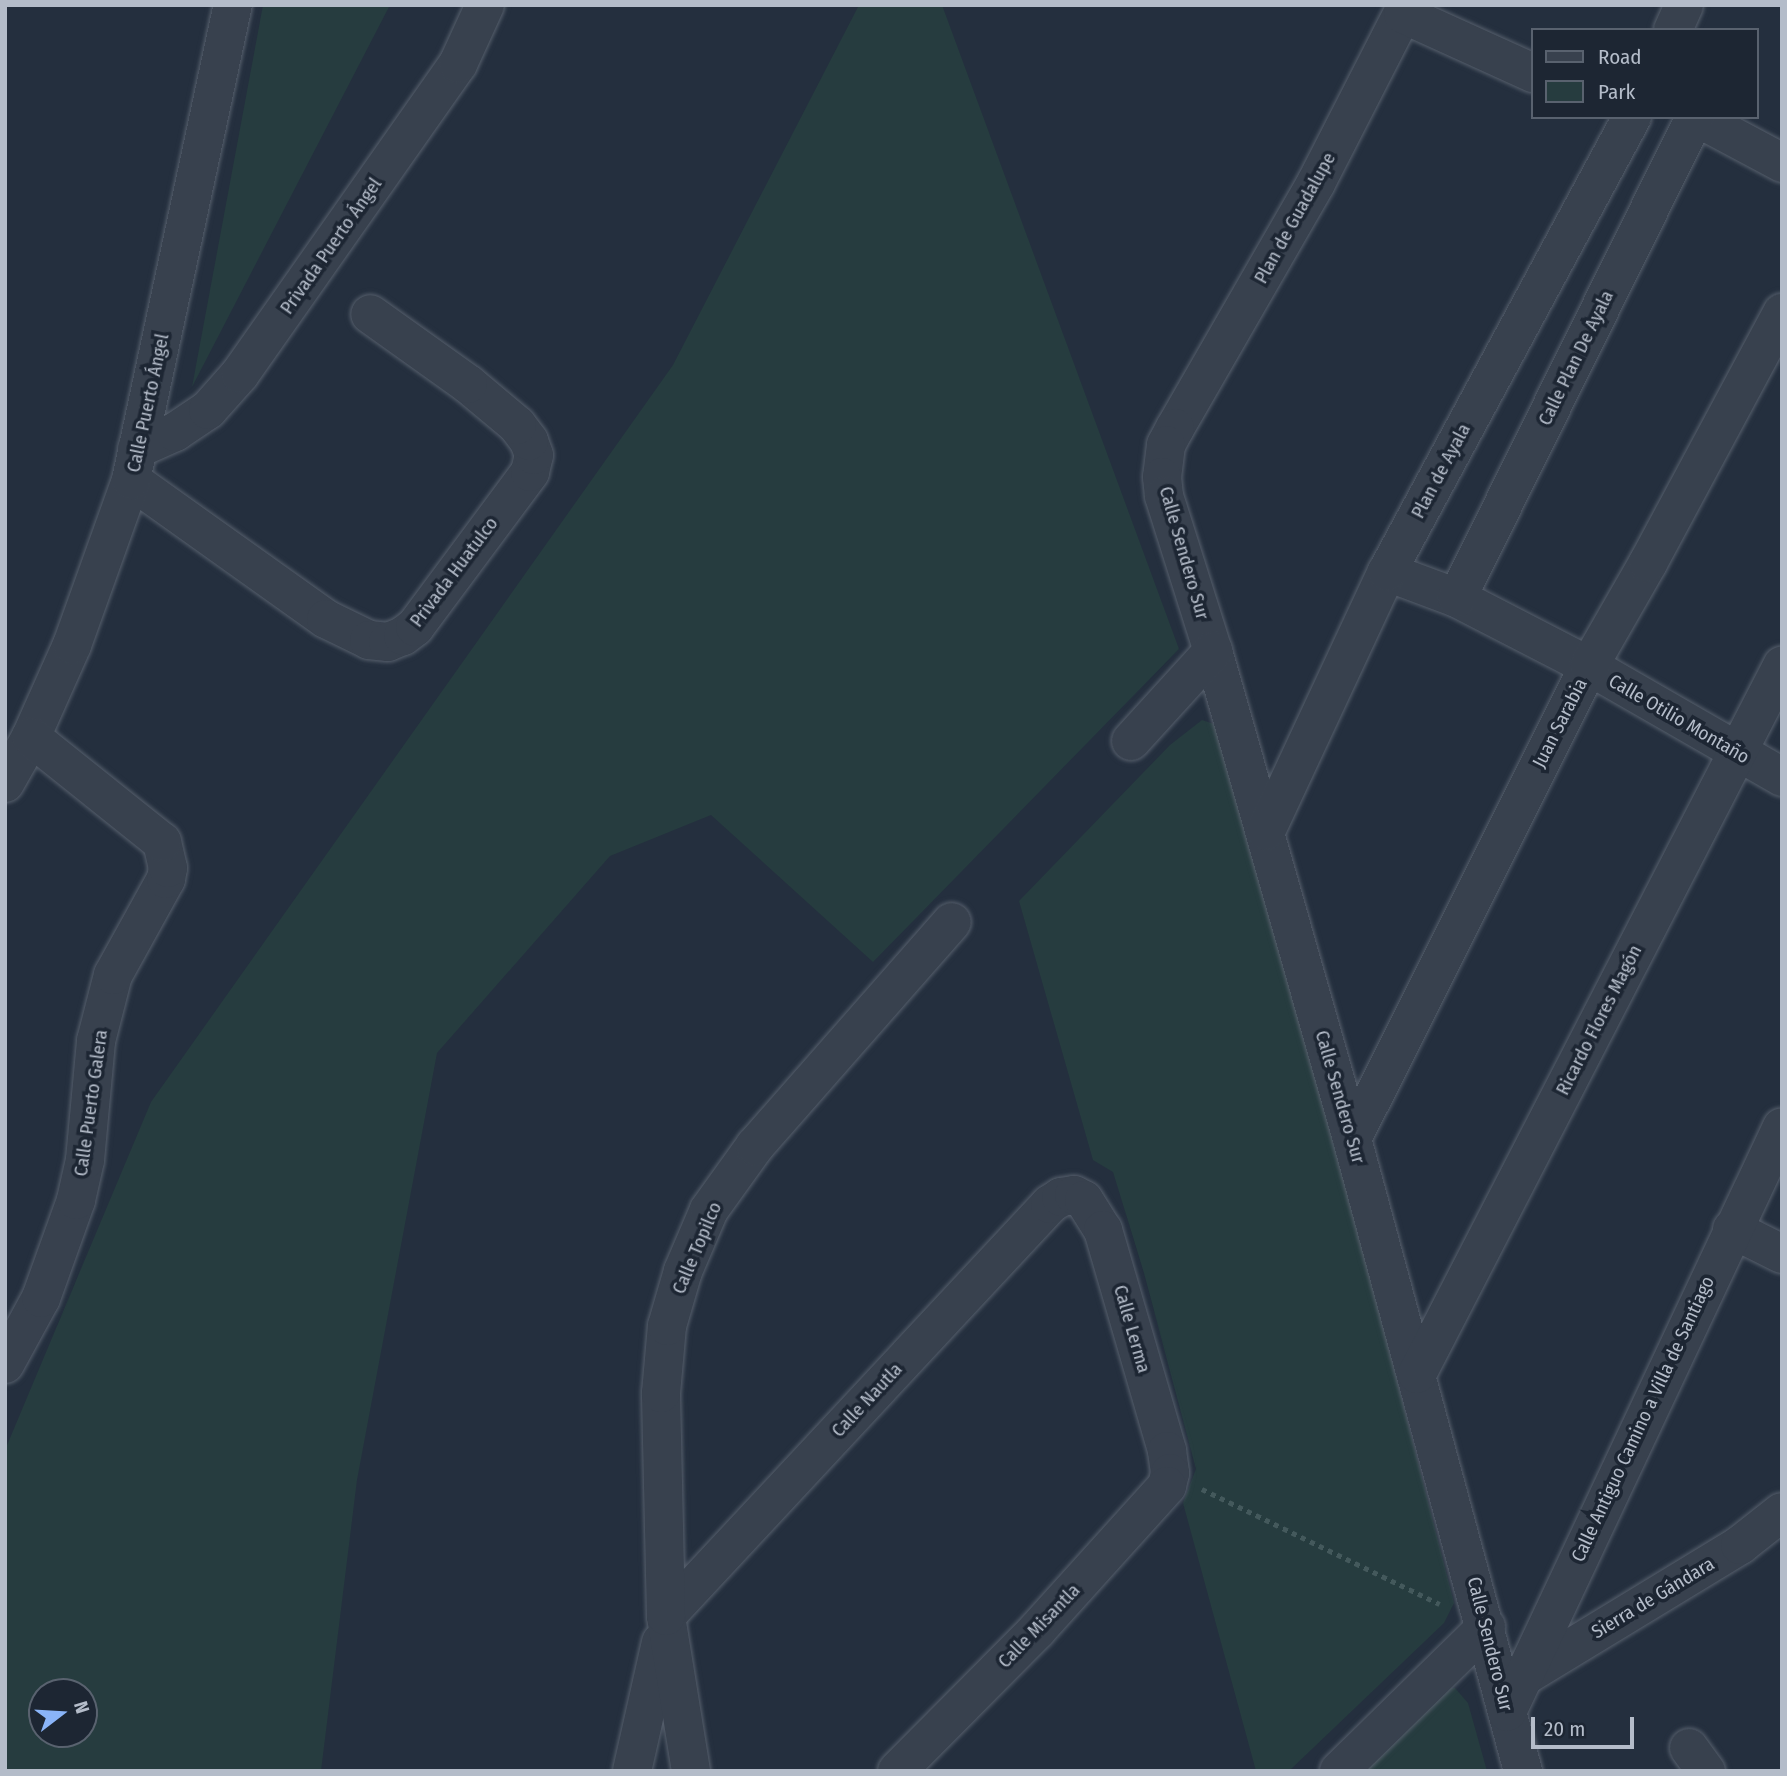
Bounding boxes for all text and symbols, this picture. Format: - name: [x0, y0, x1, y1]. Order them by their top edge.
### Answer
- legend: [1532, 28, 1759, 119]
- text: Road: [1598, 44, 1642, 70]
- text: Park: [1598, 79, 1635, 105]
- street label: Plan de Guadalupe: [1250, 148, 1340, 288]
- street label: Privada Puerto Ángel: [275, 173, 387, 319]
- street label: Calle Plan De Ayala: [1533, 287, 1619, 429]
- street label: Calle Puerto Ángel: [122, 332, 174, 474]
- street label: Plan de Ayala: [1407, 420, 1475, 522]
- street label: Calle Sendero Sur: [1154, 484, 1214, 622]
- street label: Privada Huatulco: [405, 512, 503, 632]
- street label: Calle Otilio Montaño: [1605, 670, 1753, 768]
- street label: Juan Sarabia: [1528, 675, 1592, 771]
- street label: Ricardo Flores Magón: [1551, 941, 1647, 1099]
- street label: Calle Puerto Galera: [69, 1028, 113, 1178]
- street label: Calle Sendero Sur: [1310, 1028, 1370, 1166]
- street label: Calle Topilco: [667, 1199, 727, 1297]
- street label: Calle Antiguo Camino a Villa de Santiago: [1567, 1273, 1719, 1565]
- street label: Calle Lerma: [1109, 1282, 1155, 1376]
- street label: Calle Nautla: [827, 1358, 907, 1442]
- street label: Sierra de Gándara: [1587, 1552, 1719, 1644]
- street label: Calle Sendero Sur: [1462, 1575, 1518, 1713]
- street label: Calle Misantla: [993, 1579, 1085, 1673]
- north arrow: [28, 1678, 98, 1748]
- text: N: [69, 1698, 94, 1716]
- scale bar: [1535, 1702, 1638, 1746]
- text: 20 m: [1544, 1716, 1585, 1742]

